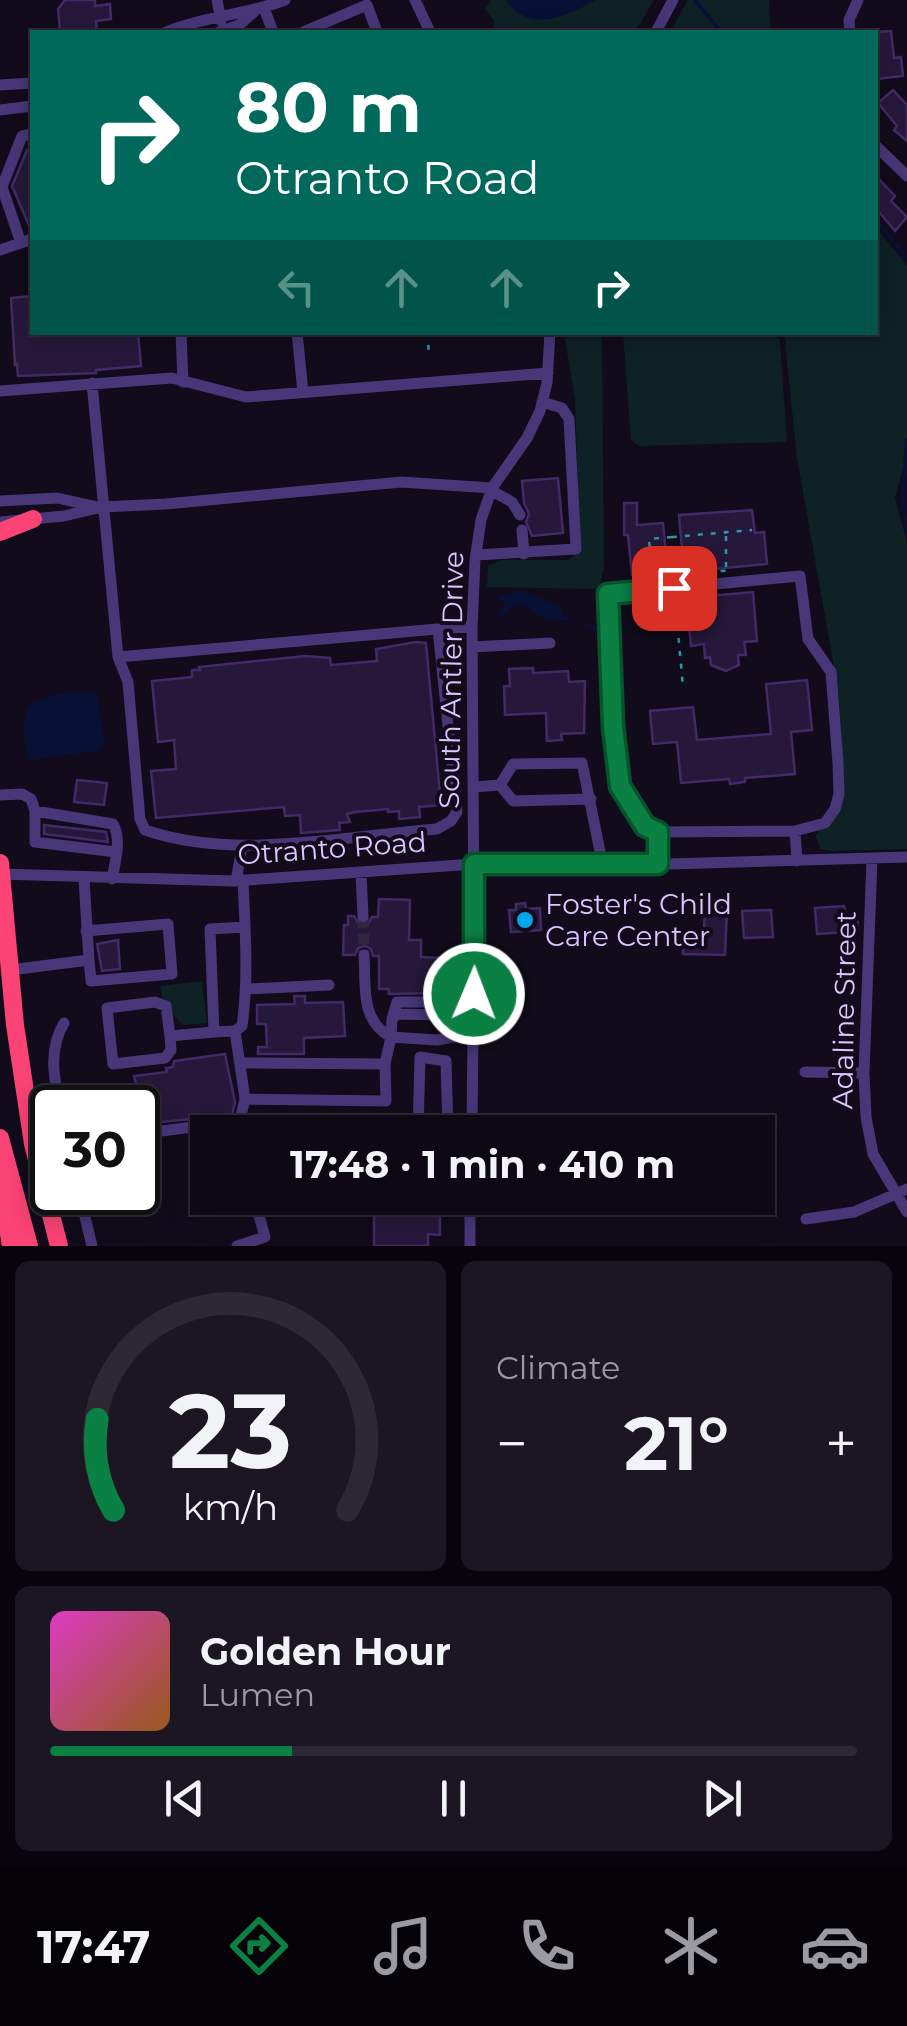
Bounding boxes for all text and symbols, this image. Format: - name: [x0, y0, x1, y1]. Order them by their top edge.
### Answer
- text: 80 m: [235, 64, 422, 150]
- icon: right: [70, 70, 200, 200]
- text: Otranto Road: [235, 150, 540, 205]
- icon: left: [269, 260, 324, 315]
- icon: ahead: [374, 260, 429, 315]
- icon: ahead: [479, 260, 534, 315]
- icon: right: [584, 260, 639, 315]
- pin: [632, 546, 717, 631]
- street label: South Antler Drive: [432, 551, 470, 809]
- icon: arrive: [647, 561, 702, 616]
- street label: Otranto Road: [236, 824, 428, 872]
- place label: Foster's Child Care Center: [545, 887, 732, 953]
- marker: Foster's Child Care Center: [514, 909, 536, 931]
- street label: Adaline Street: [825, 911, 863, 1109]
- position arrow: [422, 942, 526, 1046]
- speed limit sign: 30: [30, 1085, 160, 1215]
- text: 17:48 · 1 min · 410 m: [290, 1141, 675, 1188]
- text: Climate: [496, 1348, 620, 1387]
- text: 23: [169, 1367, 292, 1494]
- text: 21°: [624, 1397, 729, 1489]
- text: −: [496, 1410, 528, 1477]
- text: +: [825, 1410, 857, 1477]
- text: km/h: [183, 1485, 278, 1529]
- text: Golden Hour: [200, 1628, 451, 1675]
- text: Lumen: [200, 1675, 315, 1714]
- icon: previous: [157, 1771, 212, 1826]
- icon: pause: [426, 1771, 481, 1826]
- icon: next: [695, 1771, 750, 1826]
- icon: directions: [224, 1911, 294, 1981]
- icon: music: [368, 1911, 438, 1981]
- icon: phone: [512, 1911, 582, 1981]
- icon: climate: [656, 1911, 726, 1981]
- icon: car: [800, 1911, 870, 1981]
- text: 17:47: [37, 1919, 150, 1974]

